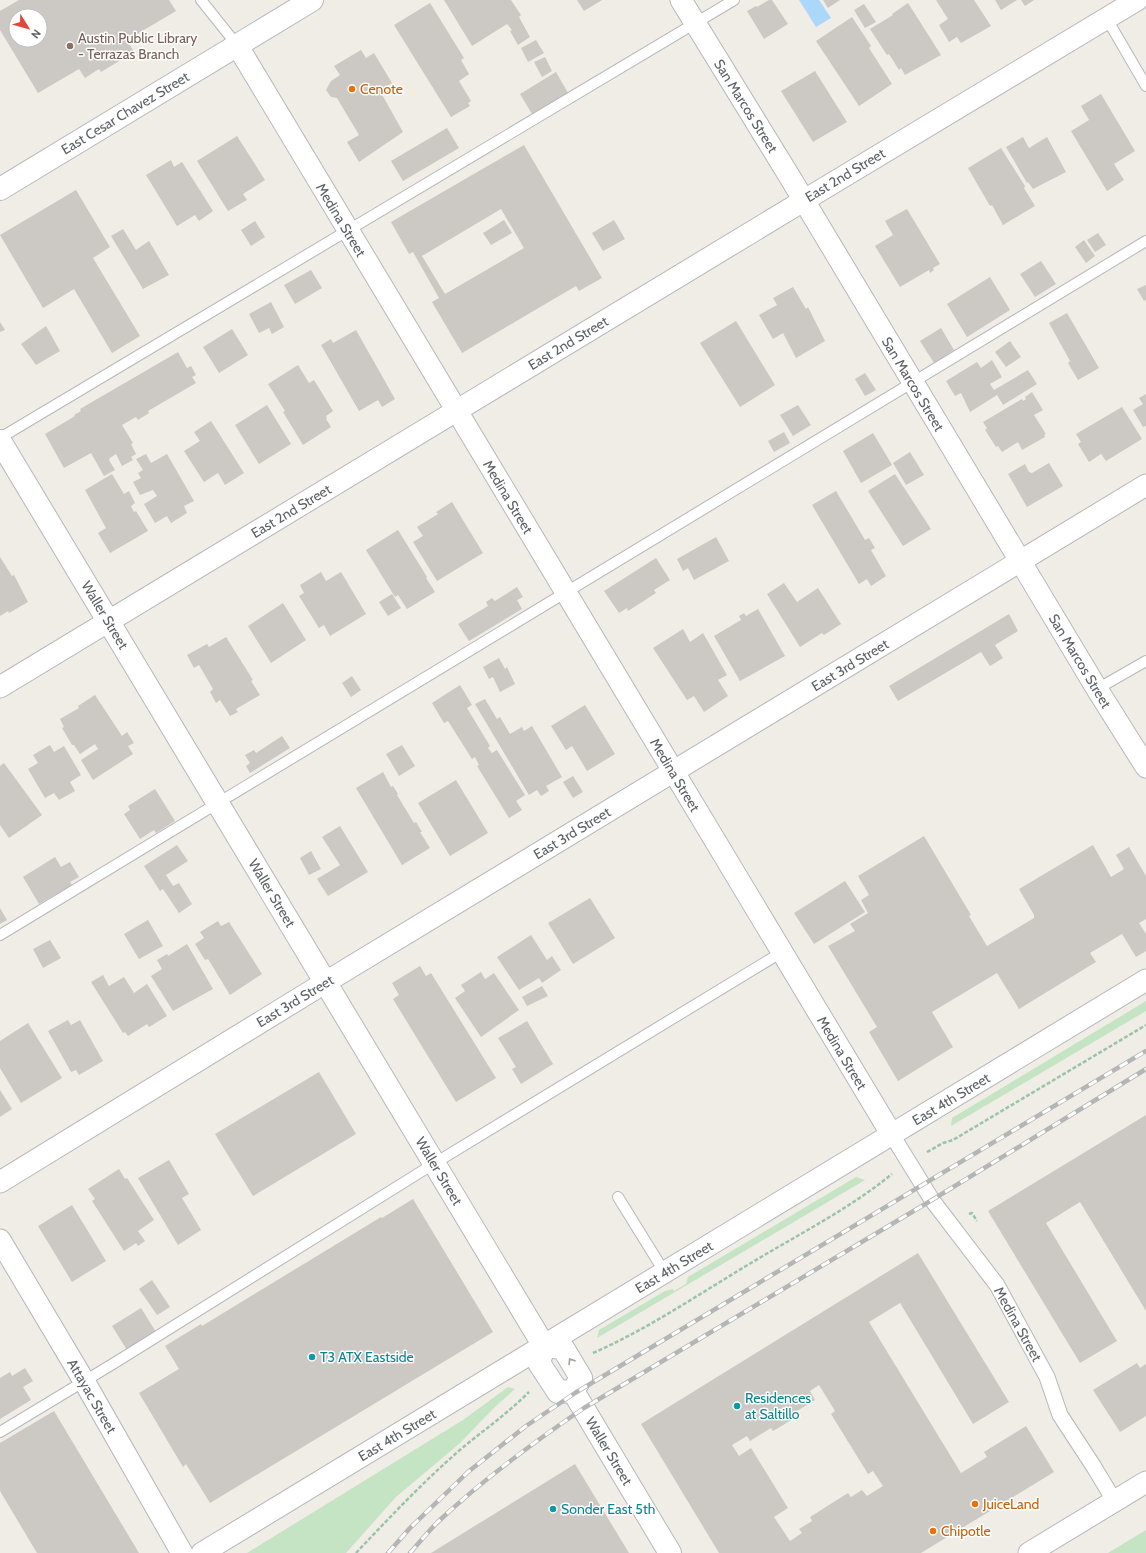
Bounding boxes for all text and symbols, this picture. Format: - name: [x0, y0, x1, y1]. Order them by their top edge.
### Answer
- north arrow: [8, 8, 48, 48]
- text: N: [28, 27, 44, 41]
- place label: Austin Public Library - Terrazas Branch: [78, 29, 197, 63]
- marker: Austin Public Library - Terrazas Branch: [65, 41, 75, 51]
- street label: San Marcos Street: [710, 56, 782, 156]
- street label: East Cesar Chavez Street: [58, 68, 193, 158]
- place label: Cenote: [360, 80, 403, 98]
- marker: Cenote: [347, 84, 357, 94]
- street label: East 2nd Street: [802, 144, 889, 206]
- street label: Medina Street: [312, 180, 370, 260]
- street label: East 2nd Street: [525, 312, 612, 374]
- street label: San Marcos Street: [878, 333, 948, 435]
- street label: Medina Street: [479, 457, 537, 537]
- street label: East 2nd Street: [248, 480, 335, 542]
- street label: Waller Street: [78, 578, 133, 653]
- street label: San Marcos Street: [1045, 610, 1115, 712]
- street label: East 3rd Street: [808, 635, 892, 695]
- street label: Medina Street: [646, 735, 704, 815]
- street label: East 3rd Street: [530, 803, 614, 863]
- street label: Waller Street: [245, 856, 300, 931]
- street label: East 3rd Street: [253, 971, 337, 1031]
- street label: Medina Street: [813, 1013, 871, 1093]
- street label: East 4th Street: [909, 1069, 993, 1129]
- street label: Waller Street: [412, 1134, 467, 1209]
- street label: East 4th Street: [632, 1237, 716, 1297]
- street label: Medina Street: [990, 1283, 1046, 1365]
- place label: T3 ATX Eastside: [320, 1348, 414, 1366]
- marker: T3 ATX Eastside: [307, 1352, 317, 1362]
- street label: Attayac Street: [63, 1355, 121, 1437]
- one-way arrow: [569, 1358, 576, 1365]
- place label: Residences at Saltillo: [745, 1389, 811, 1423]
- marker: Residences at Saltillo: [732, 1401, 742, 1411]
- street label: East 4th Street: [355, 1405, 439, 1465]
- street label: Waller Street: [582, 1414, 637, 1489]
- place label: JuiceLand: [982, 1495, 1039, 1513]
- marker: JuiceLand: [970, 1499, 980, 1509]
- place label: Sonder East 5th: [561, 1500, 655, 1518]
- marker: Sonder East 5th: [548, 1504, 558, 1514]
- place label: Chipotle: [941, 1522, 991, 1540]
- marker: Chipotle: [928, 1526, 938, 1536]

